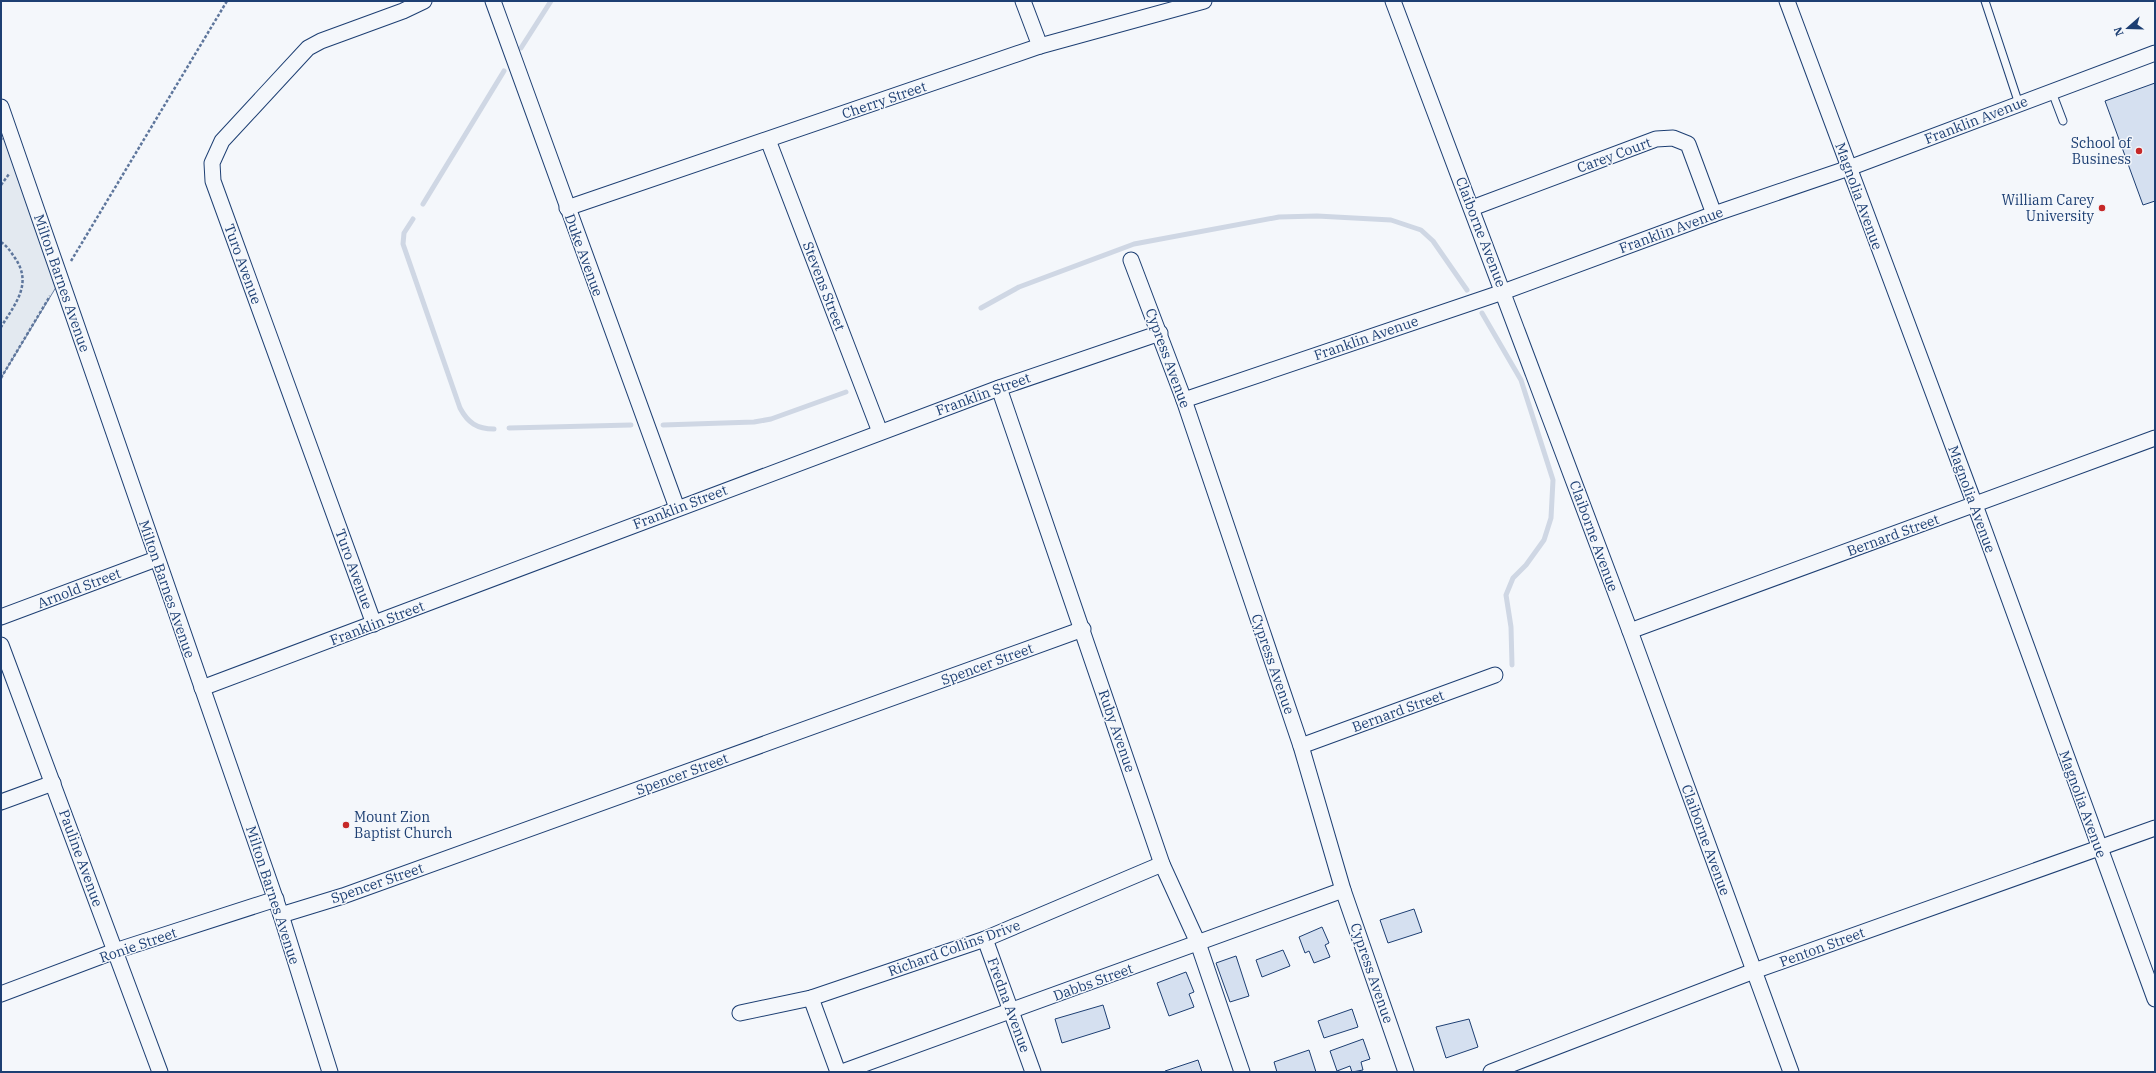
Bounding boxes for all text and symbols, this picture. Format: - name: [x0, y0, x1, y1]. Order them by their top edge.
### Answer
- north arrow: [2108, 8, 2148, 48]
- text: N: [2110, 25, 2127, 38]
- street label: Cherry Street: [839, 77, 929, 123]
- street label: Franklin Avenue: [1922, 92, 2030, 148]
- street label: Carey Court: [1574, 133, 1654, 177]
- place label: School of Business: [2071, 134, 2132, 168]
- street label: Magnolia Avenue: [1831, 140, 1887, 252]
- marker: School of Business: [2134, 146, 2144, 156]
- street label: Claiborne Avenue: [1452, 174, 1510, 290]
- place label: William Carey University: [2002, 191, 2095, 225]
- street label: Franklin Avenue: [1617, 203, 1725, 257]
- marker: William Carey University: [2097, 203, 2107, 213]
- street label: Duke Avenue: [561, 211, 607, 299]
- street label: Milton Barnes Avenue: [30, 212, 94, 354]
- street label: Turo Avenue: [220, 221, 266, 307]
- street label: Stevens Street: [799, 239, 849, 333]
- street label: Cypress Avenue: [1142, 306, 1194, 410]
- street label: Franklin Avenue: [1311, 312, 1421, 364]
- street label: Franklin Street: [933, 369, 1033, 419]
- street label: Magnolia Avenue: [1944, 443, 2000, 555]
- street label: Claiborne Avenue: [1566, 478, 1622, 594]
- street label: Franklin Street: [630, 481, 730, 533]
- street label: Bernard Street: [1844, 510, 1942, 560]
- street label: Milton Barnes Avenue: [135, 518, 199, 660]
- street label: Turo Avenue: [331, 526, 377, 612]
- street label: Arnold Street: [35, 564, 123, 612]
- street label: Franklin Street: [327, 597, 427, 649]
- street label: Cypress Avenue: [1247, 611, 1299, 717]
- street label: Spencer Street: [938, 639, 1036, 689]
- street label: Bernard Street: [1349, 686, 1447, 736]
- street label: Ruby Avenue: [1094, 687, 1140, 775]
- street label: Magnolia Avenue: [2055, 748, 2111, 860]
- street label: Spencer Street: [633, 749, 731, 799]
- street label: Claiborne Avenue: [1678, 782, 1734, 898]
- street label: Pauline Avenue: [55, 807, 107, 909]
- place label: Mount Zion Baptist Church: [354, 808, 453, 842]
- marker: Mount Zion Baptist Church: [341, 820, 351, 830]
- street label: Milton Barnes Avenue: [242, 823, 304, 967]
- street label: Spencer Street: [328, 859, 426, 907]
- street label: Richard Collins Drive: [885, 916, 1023, 980]
- street label: Cypress Avenue: [1346, 920, 1398, 1026]
- street label: Ronie Street: [97, 923, 179, 967]
- street label: Penton Street: [1777, 923, 1867, 971]
- street label: Fredna Avenue: [983, 955, 1035, 1055]
- street label: Dabbs Street: [1051, 959, 1135, 1005]

